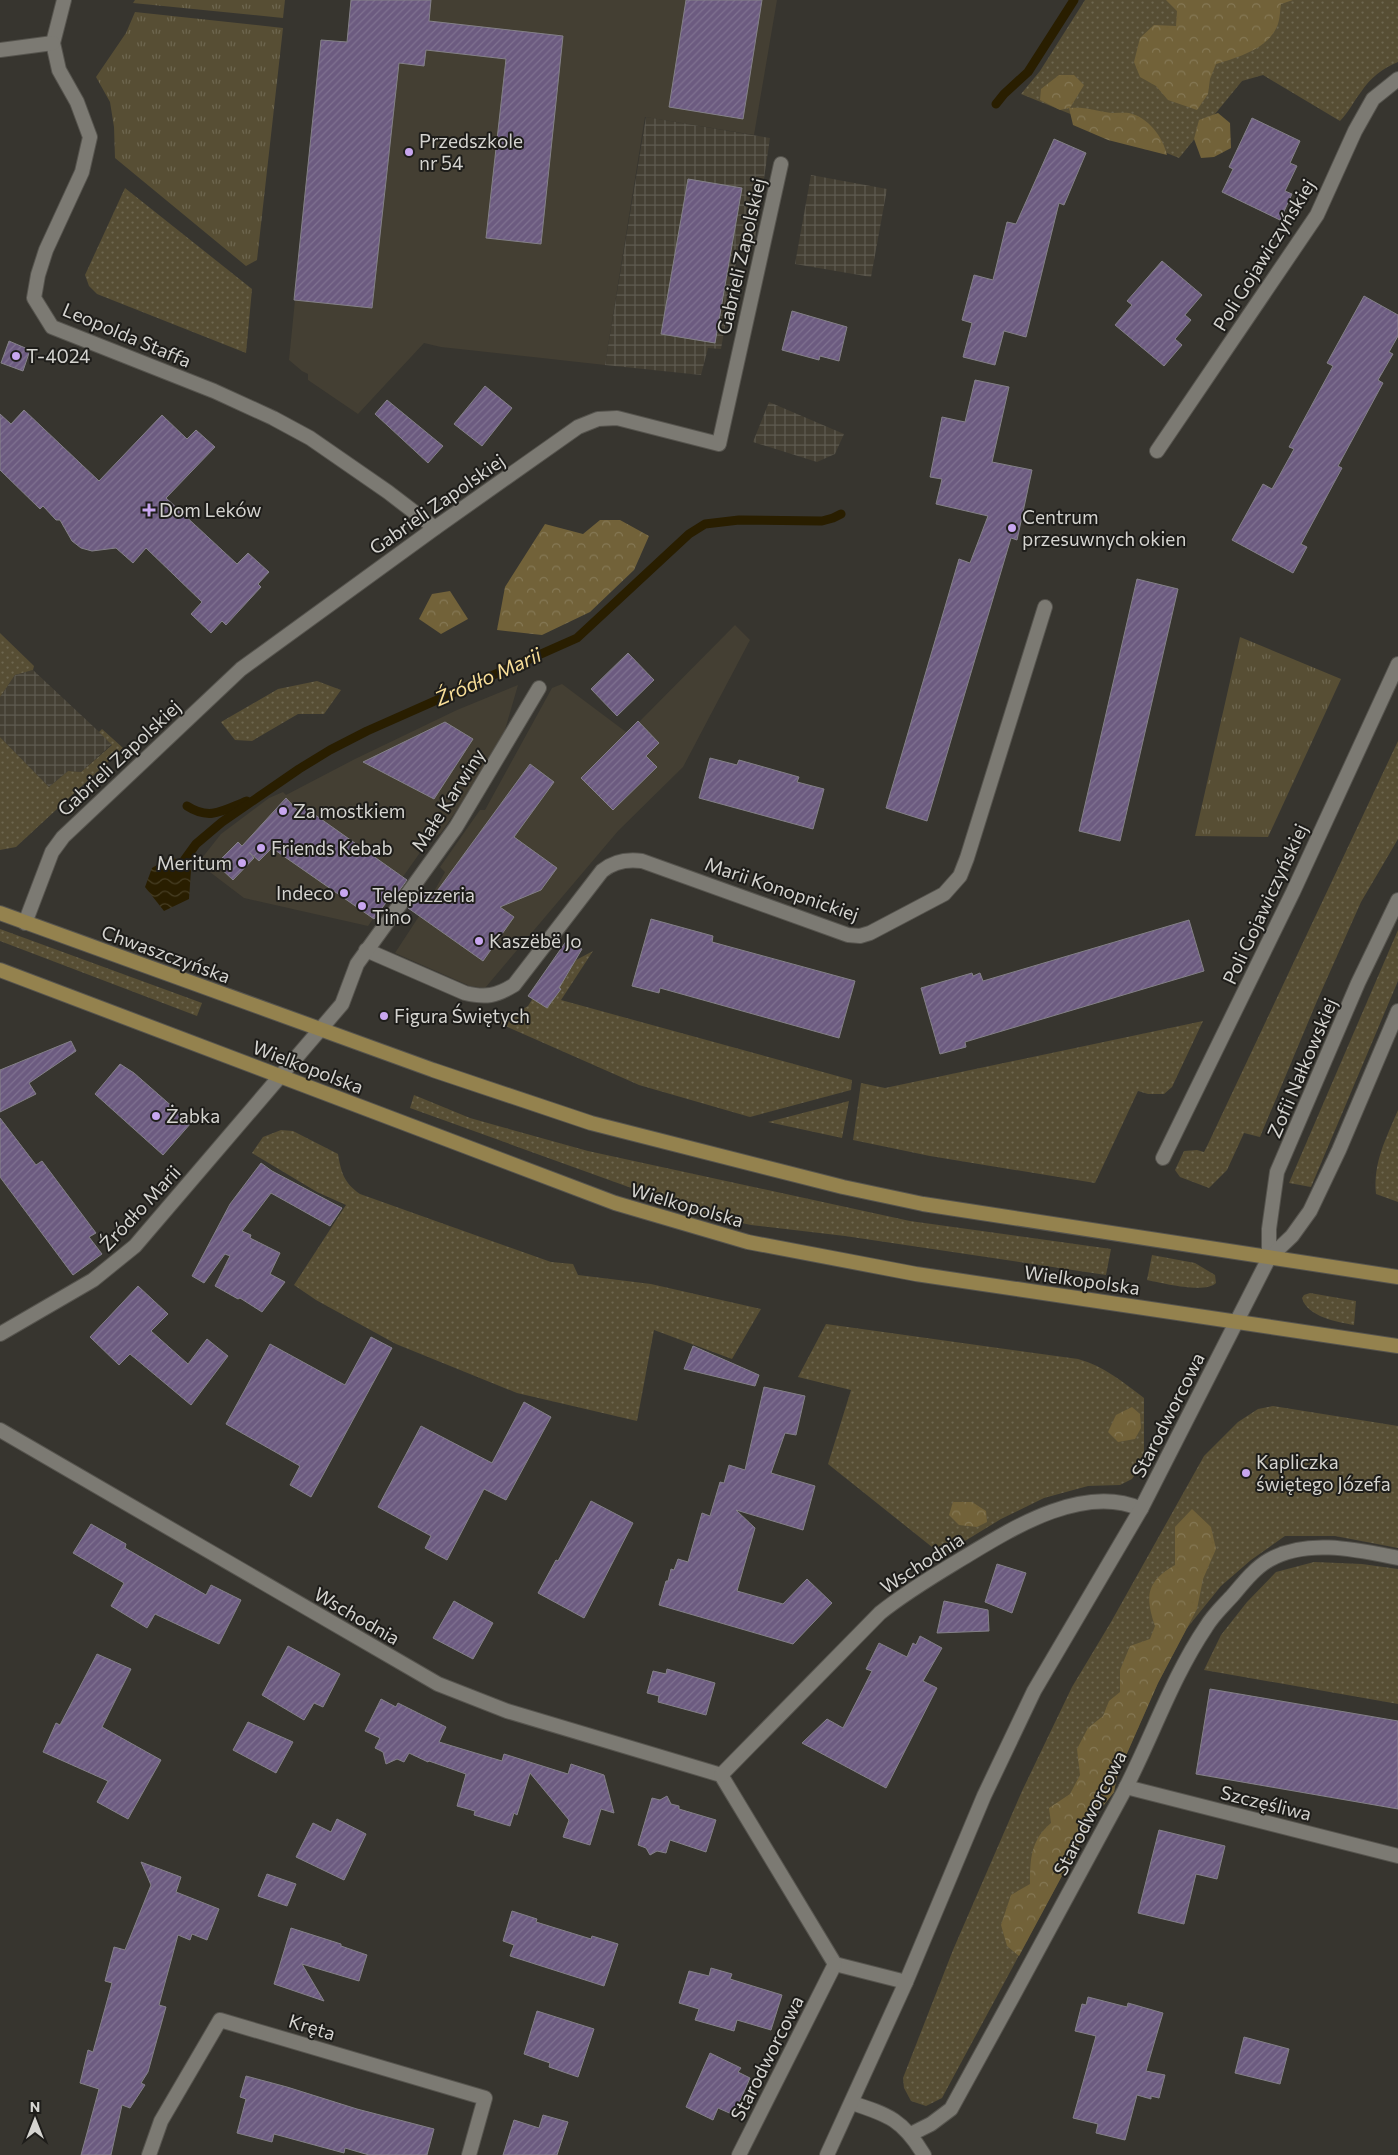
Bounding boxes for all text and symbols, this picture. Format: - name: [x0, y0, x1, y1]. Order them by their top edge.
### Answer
- place label: Przedszkole nr 54: [419, 129, 523, 174]
- marker: Przedszkole nr 54: [403, 146, 415, 158]
- street label: Gabrieli Zapolskiej: [711, 175, 770, 336]
- street label: Poli Gojawiczyńskiej: [1208, 175, 1320, 335]
- street label: Leopolda Staffa: [60, 297, 195, 372]
- place label: T-4024: [26, 344, 91, 367]
- marker: T-4024: [10, 350, 22, 362]
- street label: Gabrieli Zapolskiej: [365, 448, 509, 559]
- place label: Dom Leków: [159, 498, 262, 521]
- marker: Dom Leków: [143, 504, 155, 516]
- place label: Centrum przesuwnych okien: [1022, 505, 1186, 550]
- marker: Centrum przesuwnych okien: [1006, 522, 1018, 534]
- water label: Źródło Marii: [430, 642, 545, 711]
- street label: Gabrieli Zapolskiej: [52, 695, 185, 821]
- street label: Małe Karwiny: [406, 744, 490, 856]
- place label: Za mostkiem: [293, 799, 405, 822]
- marker: Za mostkiem: [277, 805, 289, 817]
- street label: Poli Gojawiczyńskiej: [1217, 820, 1312, 988]
- place label: Friends Kebab: [271, 836, 393, 859]
- marker: Friends Kebab: [255, 842, 267, 854]
- place label: Meritum: [156, 851, 232, 874]
- street label: Marii Konopnickiej: [702, 851, 862, 926]
- marker: Meritum: [236, 857, 248, 869]
- place label: Indeco: [276, 881, 334, 904]
- place label: Telepizzeria Tino: [372, 883, 475, 928]
- marker: Indeco: [338, 887, 350, 899]
- marker: Telepizzeria Tino: [356, 900, 368, 912]
- street label: Chwaszczyńska: [99, 920, 234, 987]
- place label: Kaszëbë Jo: [489, 929, 582, 952]
- marker: Kaszëbë Jo: [473, 935, 485, 947]
- street label: Zofii Nałkowskiej: [1262, 994, 1341, 1141]
- place label: Figura Świętych: [394, 1003, 530, 1027]
- marker: Figura Świętych: [378, 1010, 390, 1022]
- street label: Wielkopolska: [250, 1035, 367, 1098]
- place label: Żabka: [166, 1104, 220, 1127]
- marker: Żabka: [150, 1110, 162, 1122]
- street label: Źródło Marii: [94, 1160, 185, 1255]
- street label: Wielkopolska: [628, 1177, 746, 1232]
- street label: Wielkopolska: [1023, 1260, 1141, 1299]
- street label: Starodworcowa: [1126, 1348, 1209, 1481]
- place label: Kapliczka świętego Józefa: [1256, 1450, 1391, 1495]
- marker: Kapliczka świętego Józefa: [1240, 1467, 1252, 1479]
- street label: Wschodnia: [876, 1527, 968, 1598]
- street label: Wschodnia: [310, 1582, 404, 1649]
- street label: Starodworcowa: [1048, 1746, 1131, 1879]
- street label: Szczęśliwa: [1218, 1780, 1314, 1825]
- street label: Starodworcowa: [725, 1991, 808, 2124]
- street label: Kręta: [286, 2009, 338, 2044]
- north arrow: [10, 2095, 60, 2145]
- text: N: [30, 2098, 40, 2115]

